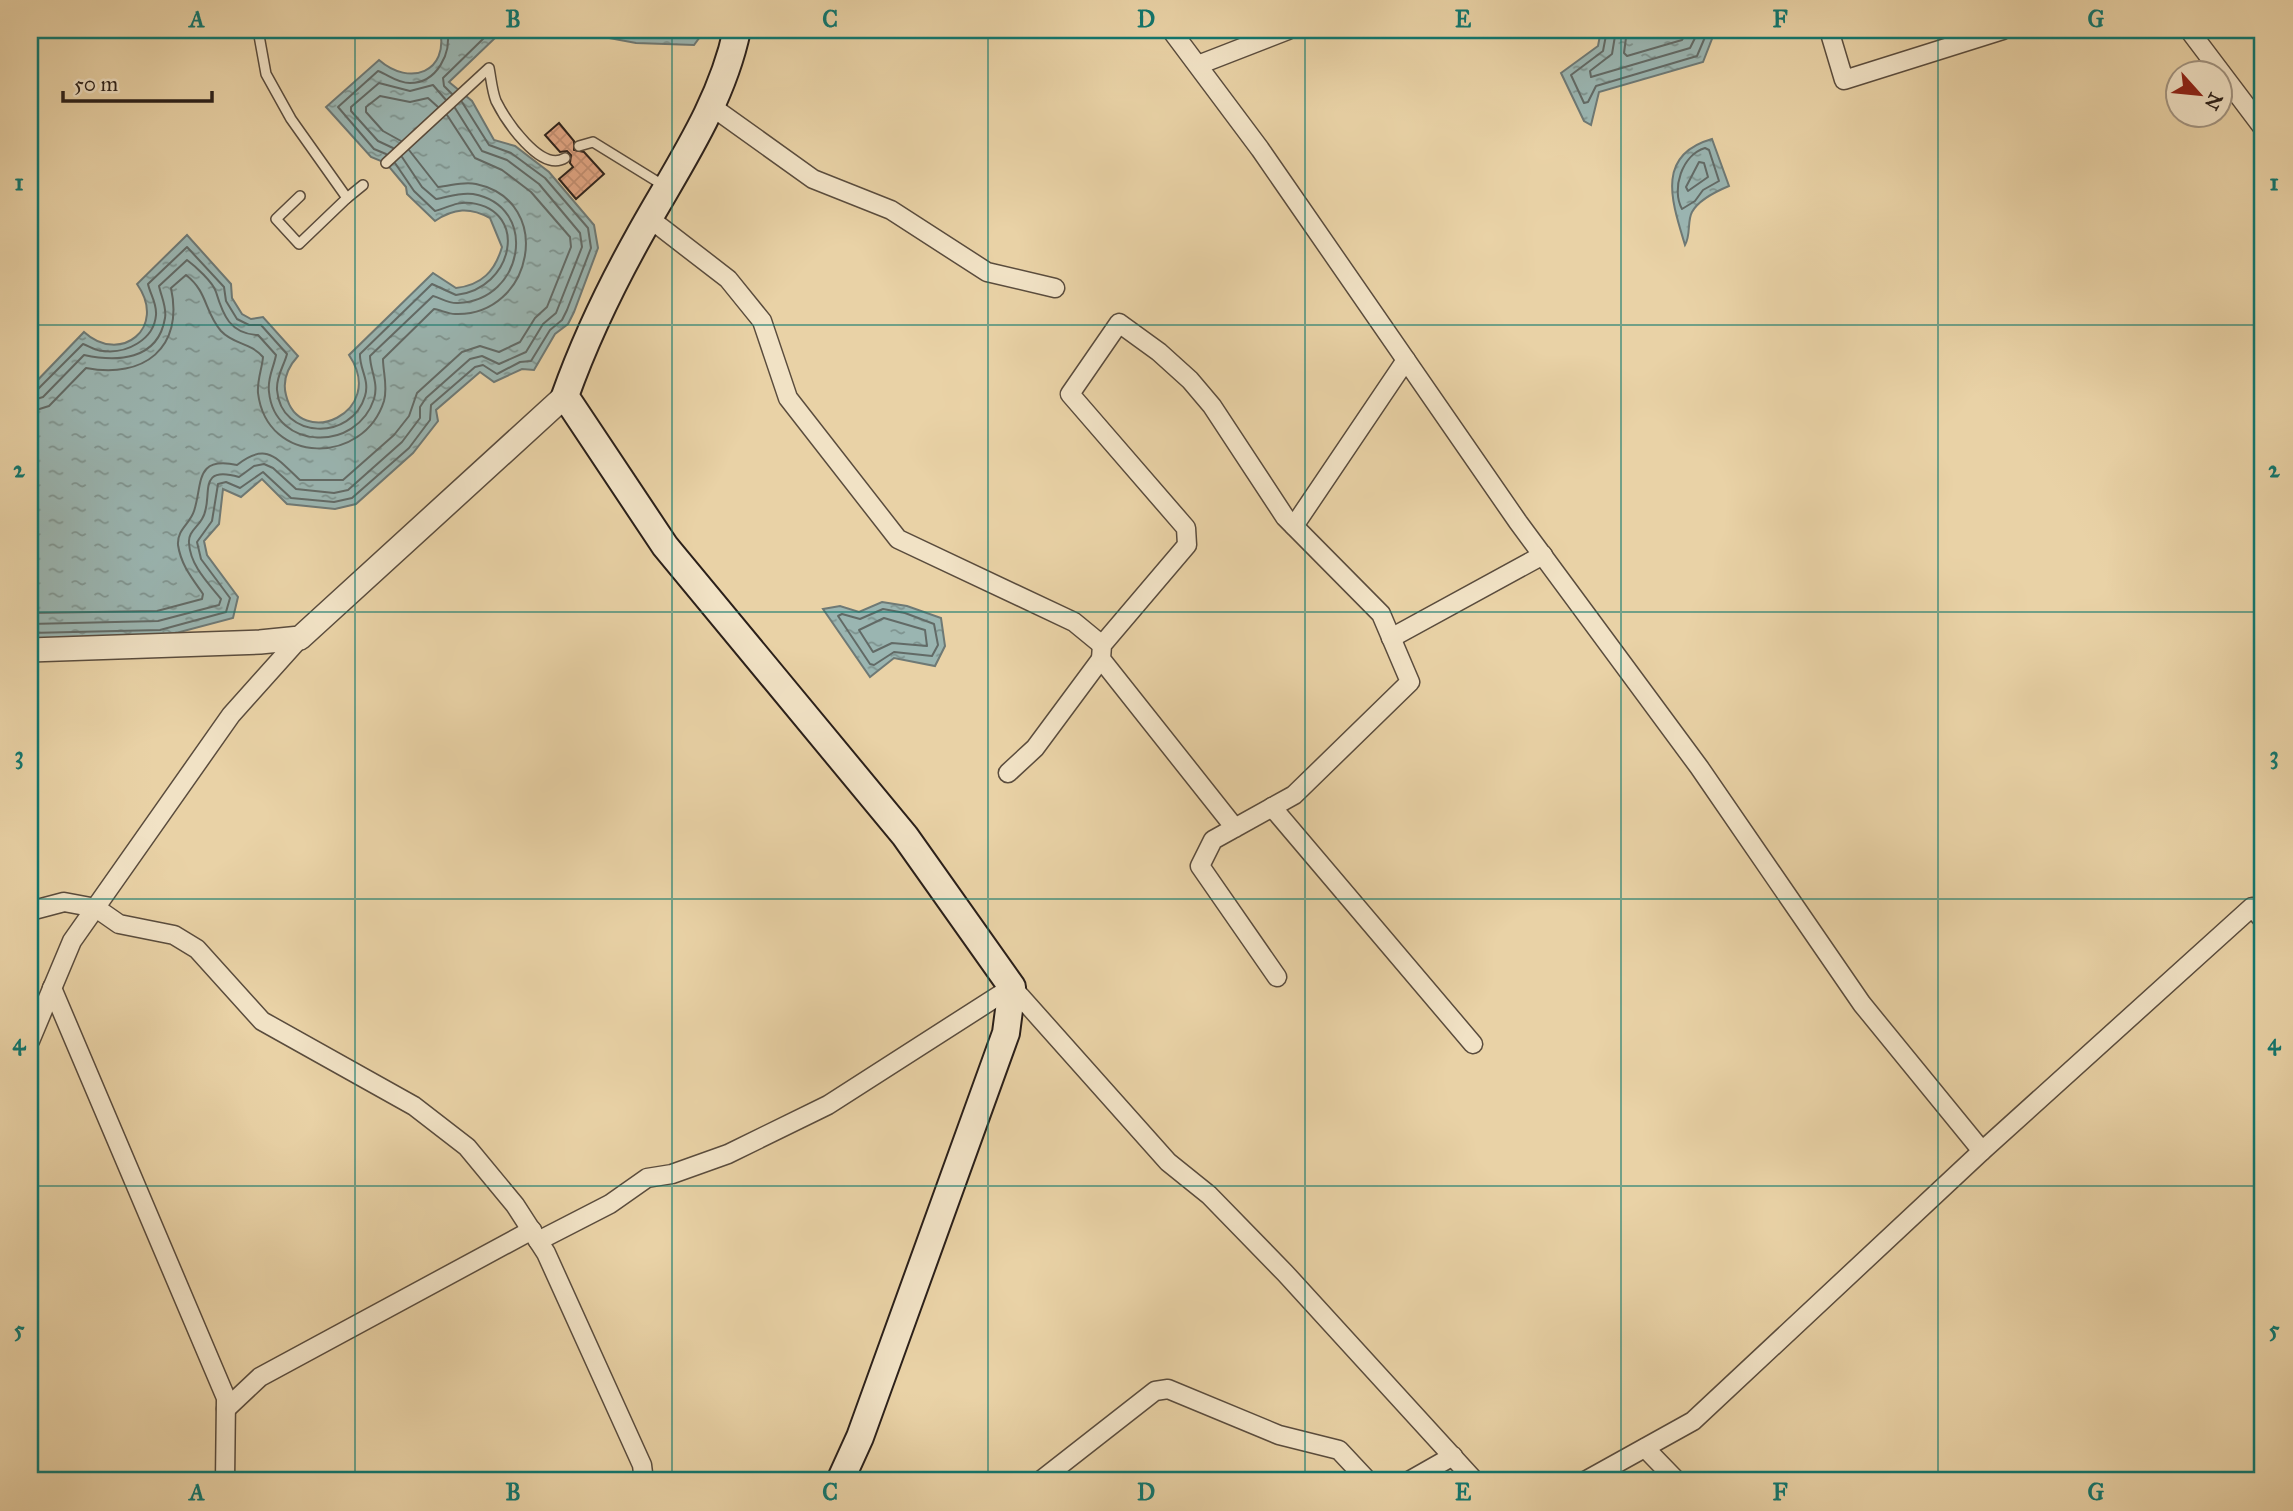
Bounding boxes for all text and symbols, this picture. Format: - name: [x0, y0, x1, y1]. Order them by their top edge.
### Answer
- text: A: [187, 5, 205, 33]
- text: B: [505, 5, 521, 33]
- text: C: [822, 5, 838, 33]
- text: D: [1137, 5, 1155, 33]
- text: E: [1455, 5, 1472, 33]
- text: F: [1772, 5, 1788, 33]
- text: G: [2088, 5, 2105, 33]
- scale bar: [63, 60, 212, 104]
- north arrow: [2164, 60, 2234, 130]
- text: 50 m: [74, 71, 119, 97]
- text: N: [2200, 89, 2228, 114]
- text: 1: [14, 168, 24, 196]
- text: 1: [2269, 168, 2279, 196]
- text: 2: [13, 455, 25, 483]
- text: 2: [2268, 455, 2280, 483]
- text: 3: [14, 741, 24, 770]
- text: 3: [2269, 741, 2279, 770]
- text: 4: [13, 1028, 27, 1056]
- text: 4: [2268, 1028, 2282, 1056]
- text: 5: [14, 1315, 25, 1343]
- text: 5: [2269, 1315, 2280, 1343]
- text: A: [187, 1478, 205, 1506]
- text: B: [505, 1478, 521, 1506]
- text: C: [822, 1478, 838, 1506]
- text: D: [1137, 1478, 1155, 1506]
- text: E: [1455, 1478, 1472, 1506]
- text: F: [1772, 1478, 1788, 1506]
- text: G: [2088, 1478, 2105, 1506]

